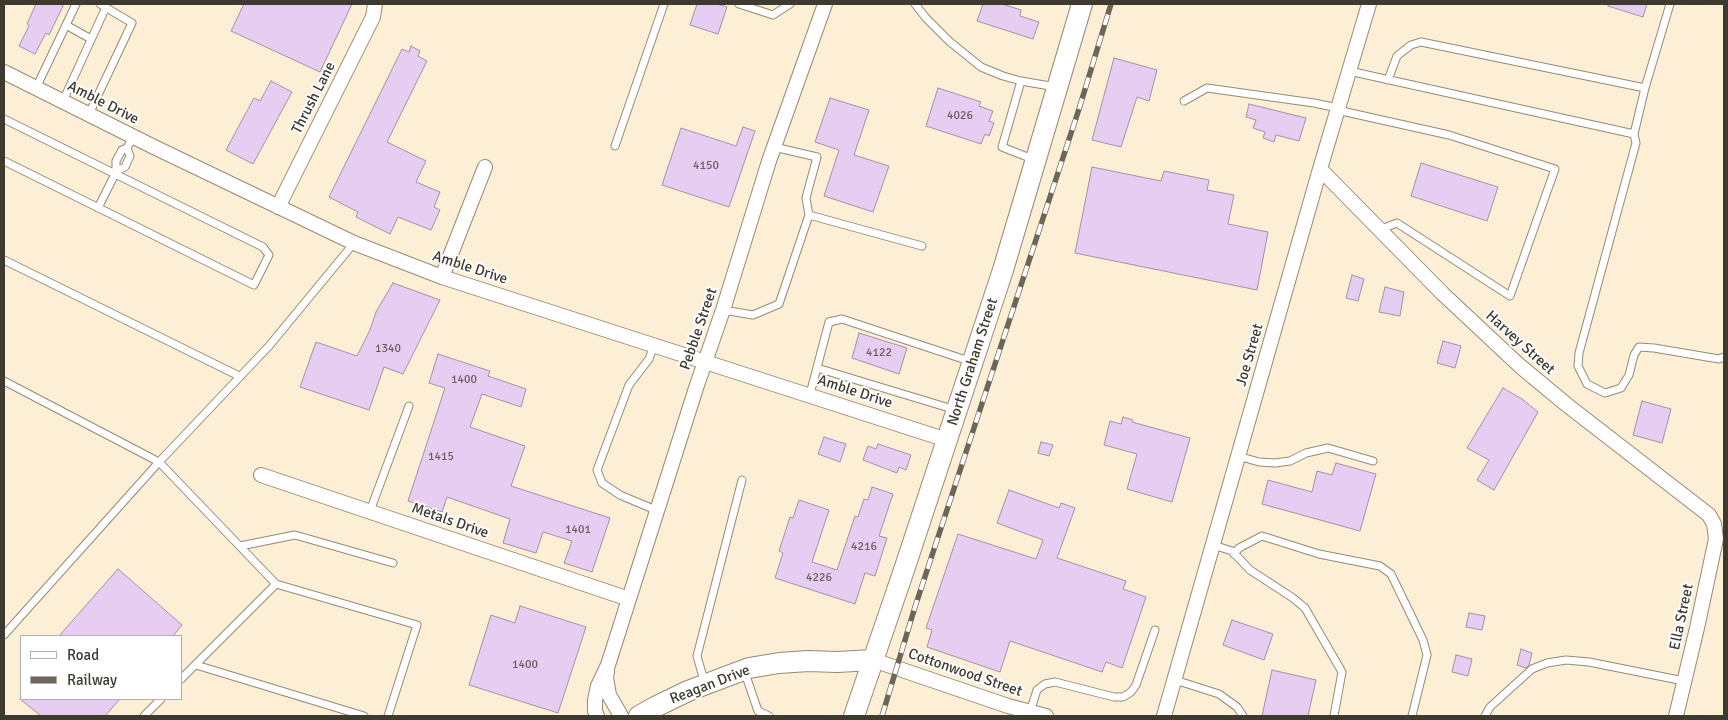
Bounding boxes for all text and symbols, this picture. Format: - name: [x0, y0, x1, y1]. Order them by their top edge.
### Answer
- street label: Thrush Lane: [288, 59, 340, 137]
- street label: Amble Drive: [64, 77, 142, 129]
- house number: 4026: [947, 109, 973, 123]
- house number: 4150: [693, 159, 719, 173]
- street label: Amble Drive: [430, 247, 510, 289]
- street label: Pebble Street: [677, 286, 721, 372]
- street label: North Graham Street: [944, 296, 1002, 428]
- street label: Harvey Street: [1482, 307, 1558, 379]
- street label: Joe Street: [1232, 322, 1268, 388]
- house number: 1340: [375, 342, 401, 356]
- house number: 4122: [866, 346, 892, 360]
- street label: Amble Drive: [815, 371, 895, 413]
- house number: 1400: [451, 373, 477, 387]
- house number: 1415: [428, 450, 454, 464]
- street label: Metals Drive: [409, 499, 491, 543]
- house number: 1401: [565, 523, 591, 537]
- house number: 4216: [851, 540, 877, 554]
- house number: 4226: [806, 571, 832, 585]
- street label: Ella Street: [1666, 582, 1698, 652]
- legend: [20, 635, 182, 700]
- street label: Cottonwood Street: [906, 645, 1024, 701]
- text: Road: [67, 646, 99, 664]
- house number: 1400: [512, 658, 538, 672]
- street label: Reagan Drive: [667, 661, 753, 709]
- text: Railway: [67, 671, 117, 689]

